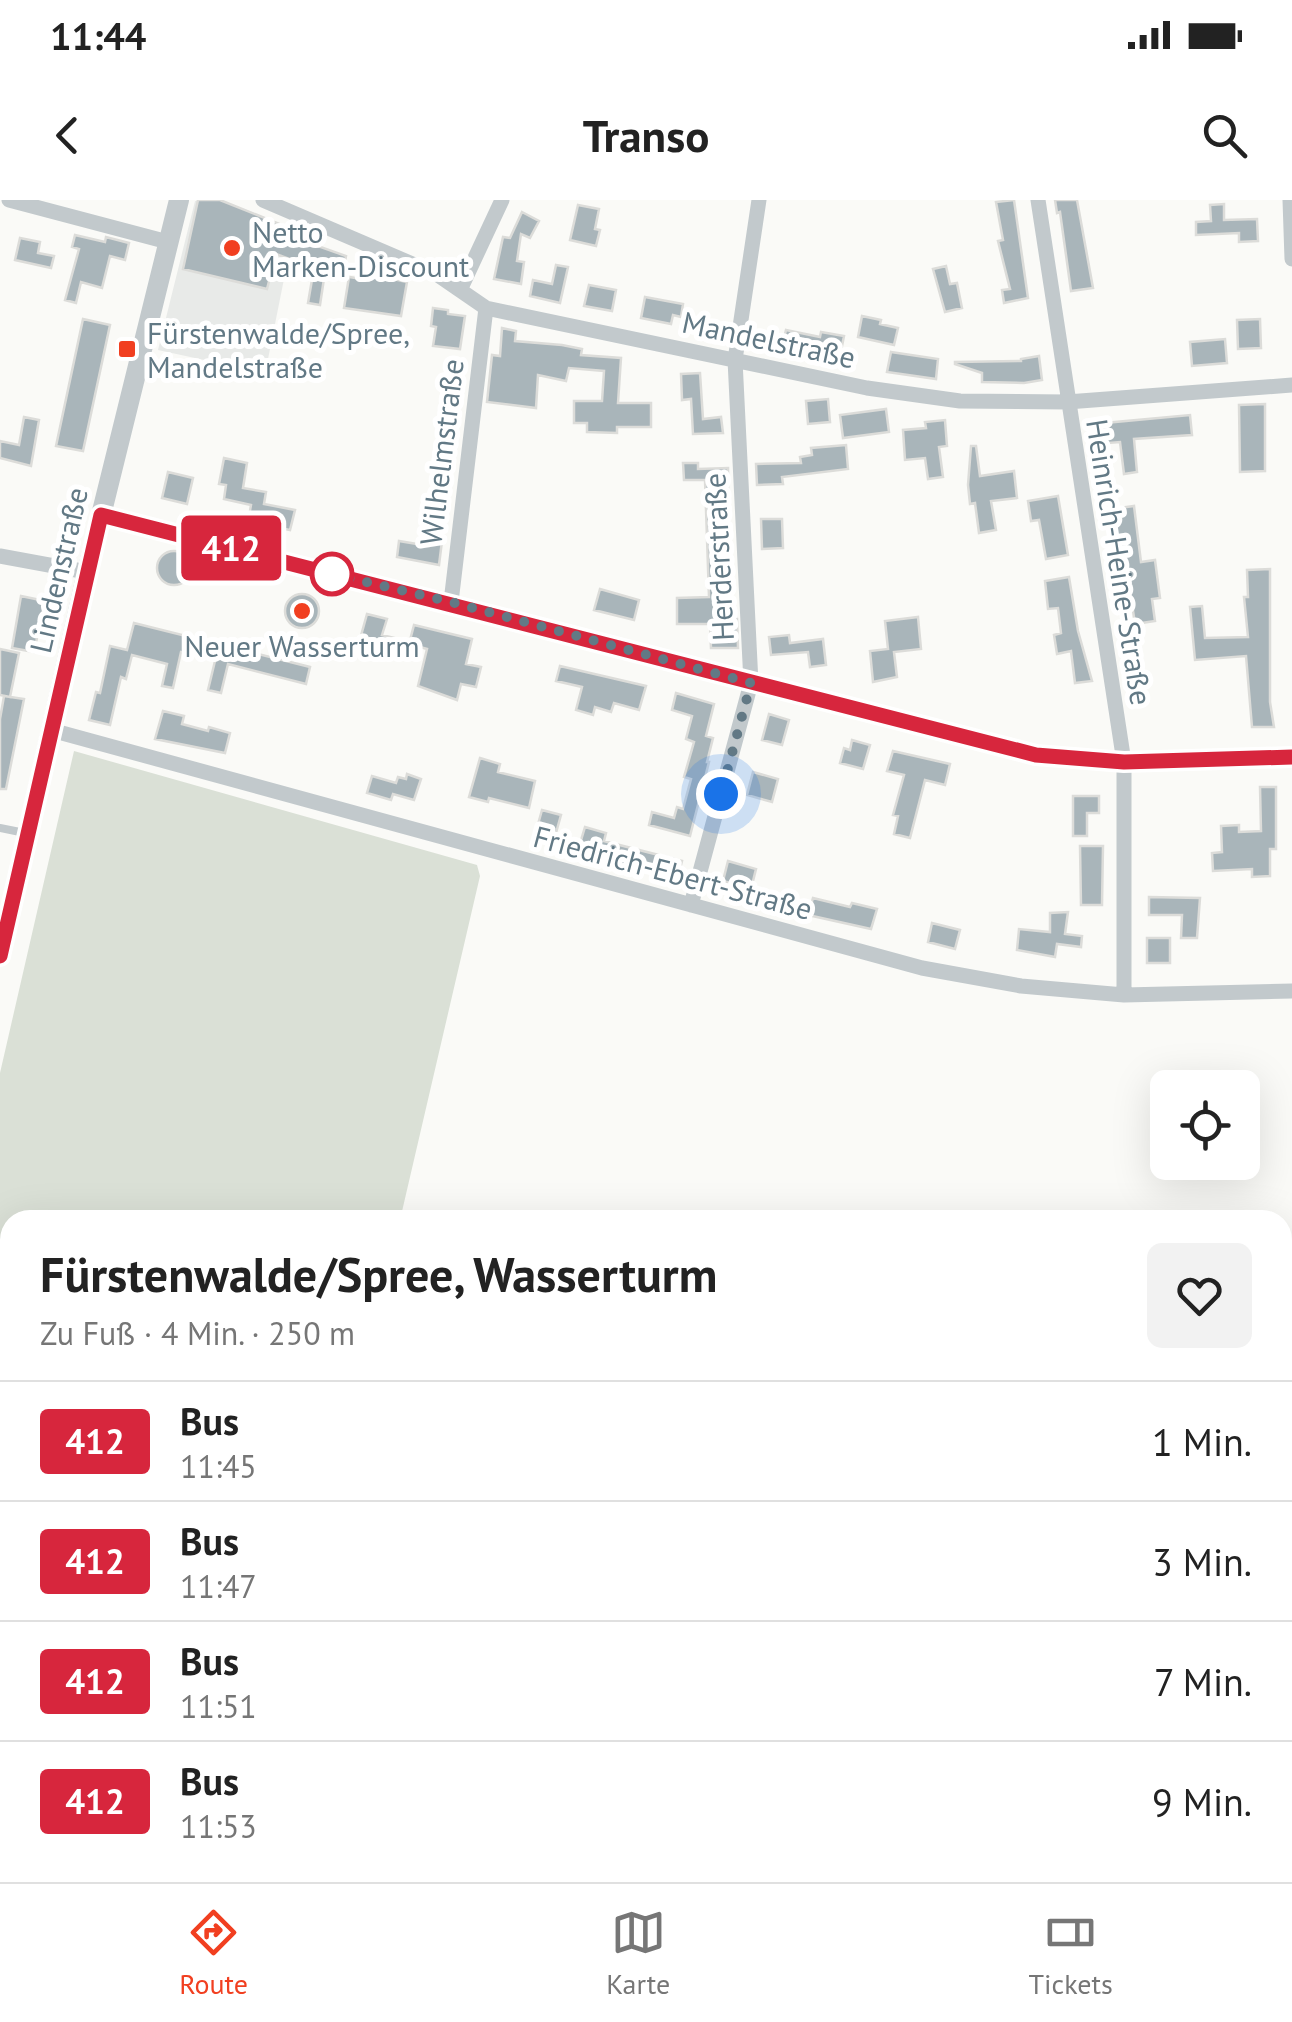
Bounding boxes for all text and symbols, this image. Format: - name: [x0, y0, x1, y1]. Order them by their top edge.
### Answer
- text: 11:44: [50, 11, 146, 60]
- text: Transo: [583, 106, 709, 164]
- icon: back: [40, 108, 95, 163]
- icon: search: [1197, 108, 1252, 163]
- place label: Netto Marken-Discount: [252, 212, 469, 285]
- marker: Netto Marken-Discount: [221, 237, 243, 259]
- street label: Mandelstraße: [679, 302, 859, 376]
- place label: Fürstenwalde/Spree, Mandelstraße: [147, 313, 410, 386]
- marker: Fürstenwalde/Spree, Mandelstraße: [116, 338, 138, 360]
- street label: Wilhelmstraße: [410, 357, 472, 547]
- street label: Heinrich-Heine-Straße: [1078, 416, 1162, 708]
- street label: Herderstraße: [694, 472, 742, 642]
- street label: Lindenstraße: [20, 483, 96, 657]
- line badge: 412: [174, 516, 288, 580]
- text: 412: [201, 525, 261, 571]
- unlabelled marker: [311, 553, 353, 595]
- marker: Neuer Wasserturm: [291, 600, 313, 622]
- place label: Neuer Wasserturm: [184, 626, 420, 665]
- your location: [696, 769, 746, 819]
- street label: Friedrich-Ebert-Straße: [529, 816, 817, 928]
- map controls: [1150, 1070, 1260, 1180]
- button: locate: [1150, 1070, 1260, 1180]
- text: Fürstenwalde/Spree, Wasserturm: [40, 1243, 717, 1305]
- button: heart: [1147, 1243, 1252, 1348]
- text: Zu Fuß · 4 Min. · 250 m: [40, 1312, 355, 1354]
- text: Bus: [180, 1396, 239, 1445]
- text: 1 Min.: [1152, 1417, 1252, 1466]
- text: 412: [65, 1418, 125, 1464]
- text: 11:45: [180, 1445, 257, 1487]
- text: Bus: [180, 1516, 239, 1565]
- text: 3 Min.: [1152, 1537, 1252, 1586]
- text: 412: [65, 1538, 125, 1584]
- text: 11:47: [180, 1565, 257, 1607]
- text: Bus: [180, 1636, 239, 1685]
- text: 7 Min.: [1154, 1657, 1252, 1706]
- text: 412: [65, 1658, 125, 1704]
- text: 11:51: [180, 1685, 257, 1727]
- text: Bus: [180, 1756, 239, 1805]
- text: 9 Min.: [1152, 1777, 1252, 1826]
- text: 412: [65, 1778, 125, 1824]
- text: 11:53: [180, 1805, 257, 1847]
- tab: Route: [179, 1905, 248, 2002]
- tab: Karte: [606, 1905, 670, 2002]
- tab: Tickets: [1029, 1905, 1113, 2002]

